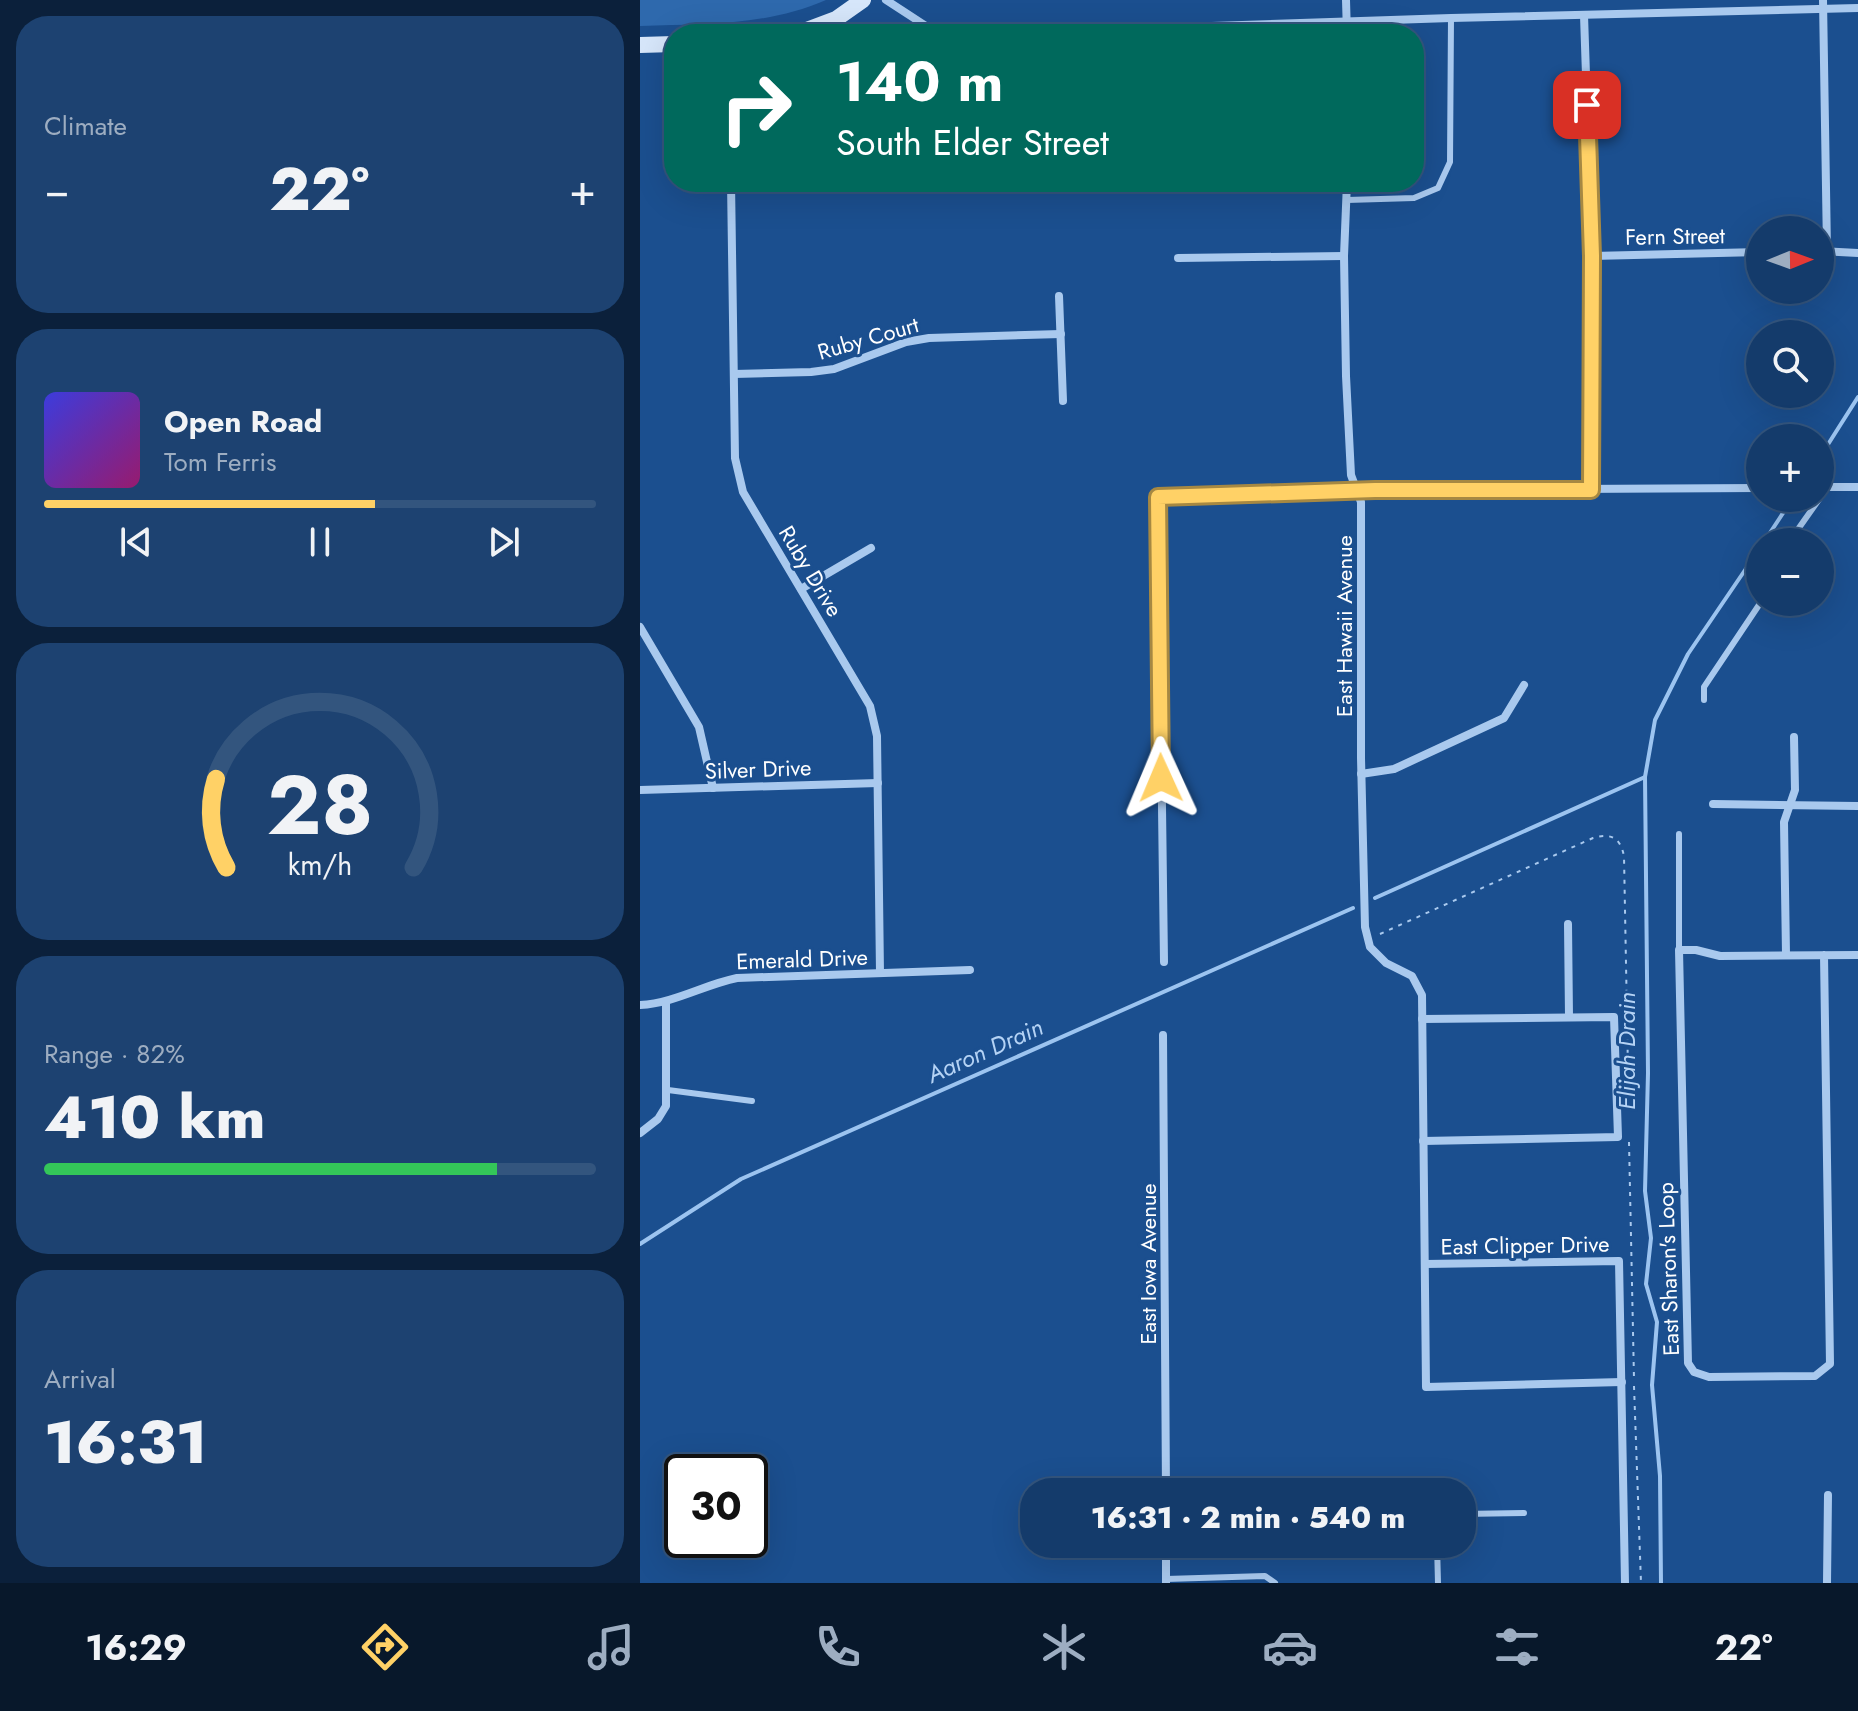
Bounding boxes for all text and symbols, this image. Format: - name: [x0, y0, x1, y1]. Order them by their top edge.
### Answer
- text: 140 m: [836, 41, 1003, 122]
- icon: right: [704, 56, 808, 160]
- pin: [1553, 71, 1621, 139]
- icon: arrive: [1565, 83, 1609, 127]
- text: Climate: [44, 107, 127, 145]
- text: South Elder Street: [836, 116, 1109, 168]
- text: 22°: [269, 146, 369, 233]
- text: −: [44, 158, 70, 222]
- text: +: [569, 158, 596, 222]
- north arrow: [1746, 216, 1834, 304]
- map controls: [1746, 216, 1834, 616]
- street label: Fern Street: [1625, 219, 1726, 253]
- street label: Ruby Court: [814, 308, 923, 368]
- button: search: [1746, 320, 1834, 408]
- text: Open Road: [164, 400, 322, 443]
- button: +: [1746, 424, 1834, 512]
- text: Tom Ferris: [164, 443, 276, 481]
- street label: Ruby Drive: [771, 519, 851, 623]
- icon: previous: [114, 520, 158, 564]
- icon: pause: [298, 520, 342, 564]
- icon: next: [482, 520, 526, 564]
- button: −: [1746, 528, 1834, 616]
- street label: East Hawaii Avenue: [1328, 535, 1360, 717]
- position arrow: [1119, 736, 1203, 820]
- text: 28: [267, 744, 373, 864]
- street label: Silver Drive: [704, 751, 812, 787]
- text: km/h: [288, 844, 352, 886]
- street label: Emerald Drive: [736, 941, 868, 977]
- water label: Elijah Drain: [1609, 992, 1644, 1110]
- water label: Aaron Drain: [920, 1009, 1048, 1092]
- text: Range · 82%: [44, 1035, 185, 1073]
- text: 410 km: [44, 1074, 265, 1161]
- street label: East Sharon's Loop: [1649, 1182, 1687, 1356]
- street label: East Iowa Avenue: [1132, 1183, 1164, 1345]
- street label: East Clipper Drive: [1440, 1228, 1610, 1262]
- text: Arrival: [44, 1360, 116, 1398]
- text: 16:31: [44, 1399, 207, 1486]
- speed limit sign: 30: [664, 1454, 768, 1558]
- text: 16:31 · 2 min · 540 m: [1091, 1496, 1405, 1539]
- icon: directions: [357, 1619, 413, 1675]
- icon: music: [583, 1619, 639, 1675]
- icon: phone: [810, 1619, 866, 1675]
- icon: climate: [1036, 1619, 1092, 1675]
- icon: car: [1262, 1619, 1318, 1675]
- icon: filters: [1489, 1619, 1545, 1675]
- text: 16:29: [85, 1621, 187, 1673]
- text: 22°: [1715, 1621, 1773, 1673]

